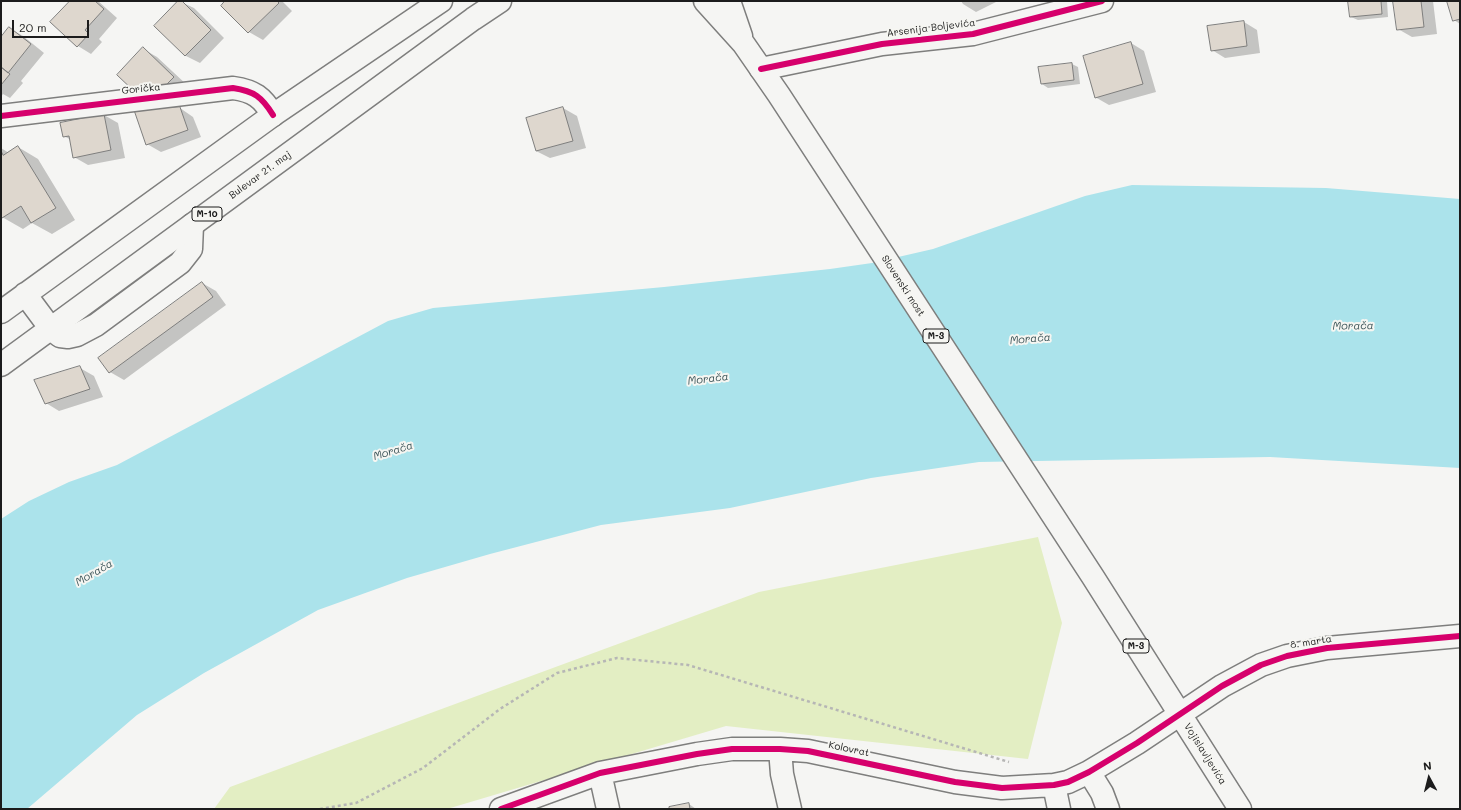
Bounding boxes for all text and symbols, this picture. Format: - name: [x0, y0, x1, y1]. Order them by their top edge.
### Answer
- scale bar: [14, 12, 91, 38]
- street label: Arsenija Boljevića: [886, 17, 976, 39]
- text: 20 m: [19, 19, 47, 35]
- street label: Gorička: [121, 81, 161, 97]
- street label: Bulevar 21. maj: [227, 148, 293, 202]
- road number: M-10: [192, 207, 222, 221]
- street label: Slovenski most: [879, 253, 927, 319]
- water label: Morača: [1332, 319, 1374, 333]
- road number: M-3: [923, 329, 949, 343]
- water label: Morača: [1009, 331, 1051, 347]
- water label: Morača: [687, 370, 729, 388]
- water label: Morača: [371, 439, 415, 463]
- water label: Morača: [73, 557, 115, 589]
- street label: 8. marta: [1289, 633, 1333, 651]
- road number: M-3: [1123, 639, 1149, 653]
- street label: Vojislavljevića: [1181, 721, 1229, 787]
- street label: Kolovrat: [828, 739, 870, 759]
- north arrow: [1409, 758, 1449, 798]
- text: N: [1422, 758, 1433, 774]

